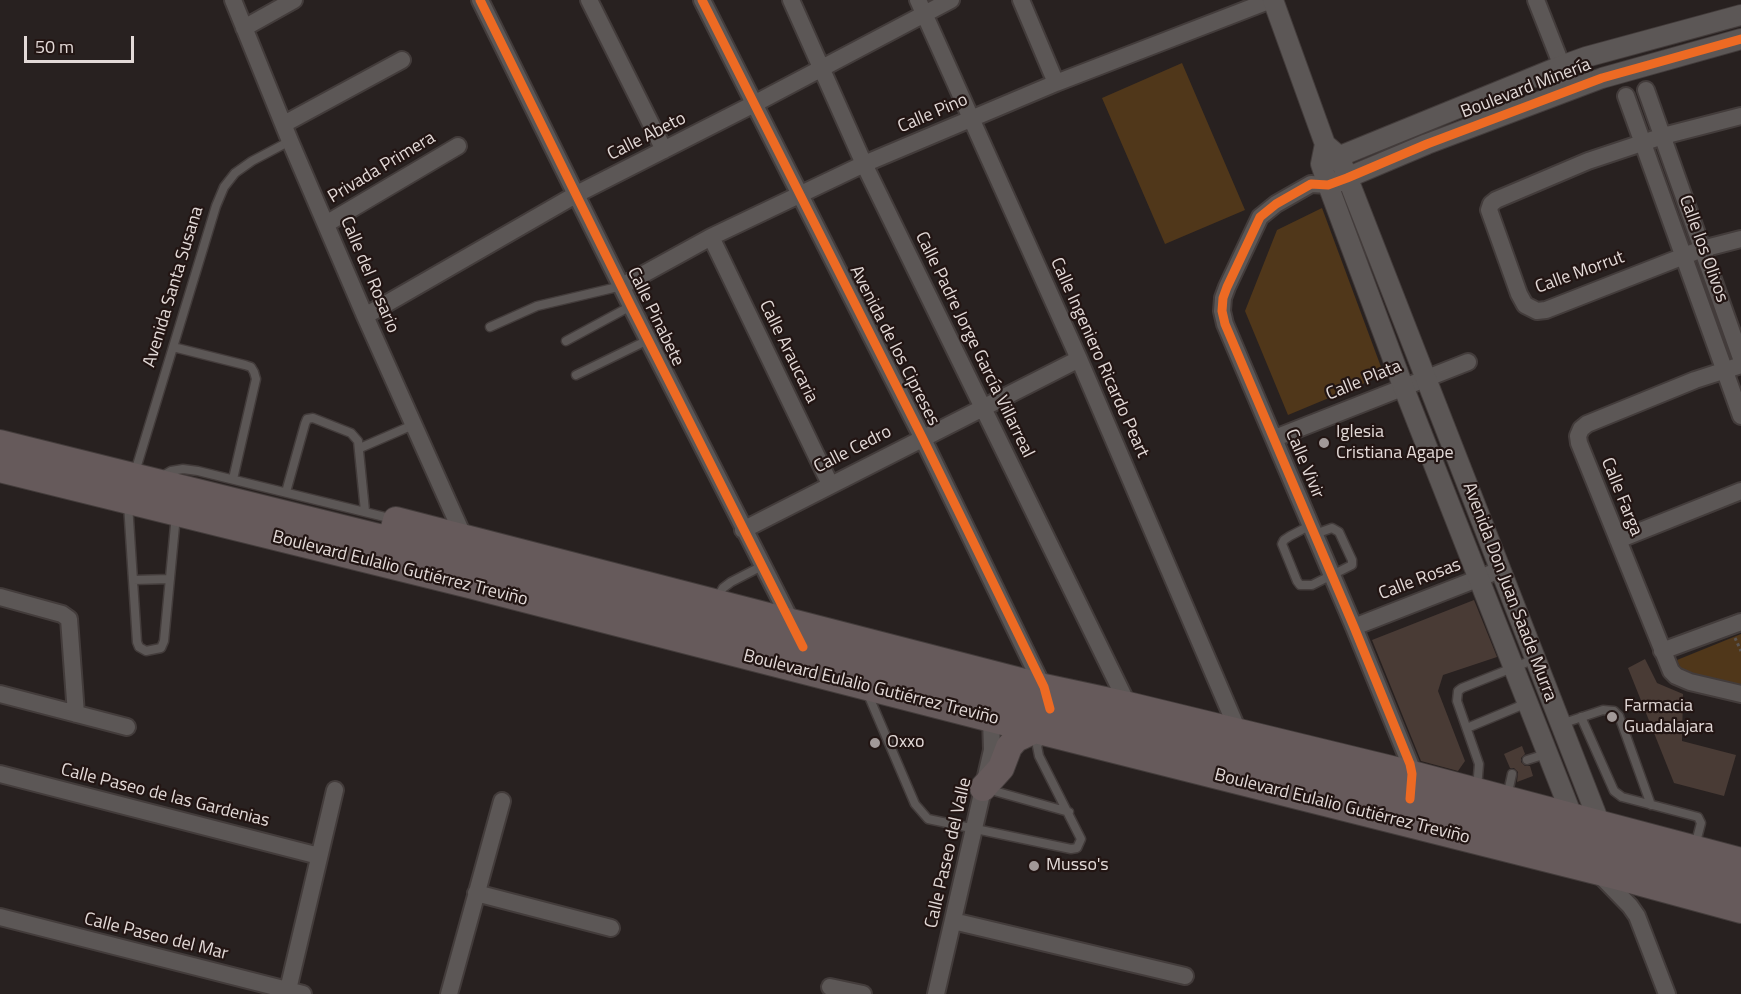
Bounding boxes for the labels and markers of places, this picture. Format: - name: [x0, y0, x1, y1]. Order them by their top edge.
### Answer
- place label: Iglesia Cristiana Agape: [1336, 422, 1454, 464]
- marker: Iglesia Cristiana Agape: [1317, 436, 1331, 450]
- place label: Farmacia Guadalajara: [1624, 696, 1714, 738]
- marker: Farmacia Guadalajara: [1605, 710, 1619, 724]
- place label: Oxxo: [887, 732, 924, 754]
- marker: Oxxo: [868, 736, 882, 750]
- place label: Musso's: [1046, 855, 1109, 877]
- marker: Musso's: [1027, 859, 1041, 873]

